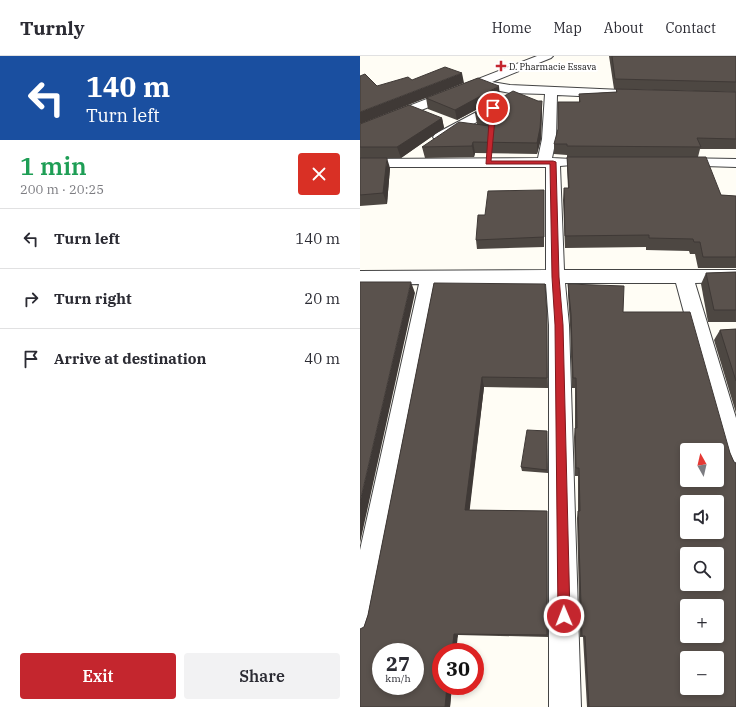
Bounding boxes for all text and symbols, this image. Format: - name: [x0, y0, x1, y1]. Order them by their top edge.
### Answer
- text: Turnly: [20, 16, 85, 40]
- text: Home: [492, 19, 531, 37]
- text: Map: [553, 19, 582, 37]
- text: About: [604, 19, 643, 37]
- text: Contact: [665, 19, 716, 37]
- marker: D. Pharmacie Essava: [496, 61, 506, 71]
- place label: D. Pharmacie Essava: [509, 61, 596, 72]
- text: 140 m: [86, 68, 170, 105]
- icon: left: [20, 72, 72, 124]
- pin: [476, 91, 510, 125]
- icon: arrive: [482, 97, 504, 119]
- text: Turn left: [86, 104, 160, 127]
- text: 1 min: [20, 150, 87, 182]
- button: close: [298, 153, 340, 195]
- text: 200 m · 20:25: [20, 181, 104, 198]
- icon: left: [20, 228, 42, 250]
- text: Turn left: [54, 229, 120, 248]
- text: 140 m: [295, 229, 340, 248]
- icon: right: [20, 288, 42, 310]
- text: Turn right: [54, 289, 132, 308]
- text: 20 m: [304, 289, 340, 308]
- icon: arrive: [20, 348, 42, 370]
- text: Arrive at destination: [54, 349, 206, 368]
- text: 40 m: [304, 349, 340, 368]
- north arrow: [680, 443, 724, 487]
- map controls: [680, 443, 724, 695]
- button: sound: [680, 495, 724, 539]
- button: search: [680, 547, 724, 591]
- position arrow: [543, 595, 585, 637]
- button: +: [680, 599, 724, 643]
- speed limit sign: 30: [432, 643, 484, 695]
- text: 27: [386, 650, 410, 677]
- button: −: [680, 651, 724, 695]
- button: Exit: [20, 653, 176, 699]
- button: Share: [184, 653, 340, 699]
- text: km/h: [385, 672, 411, 685]

